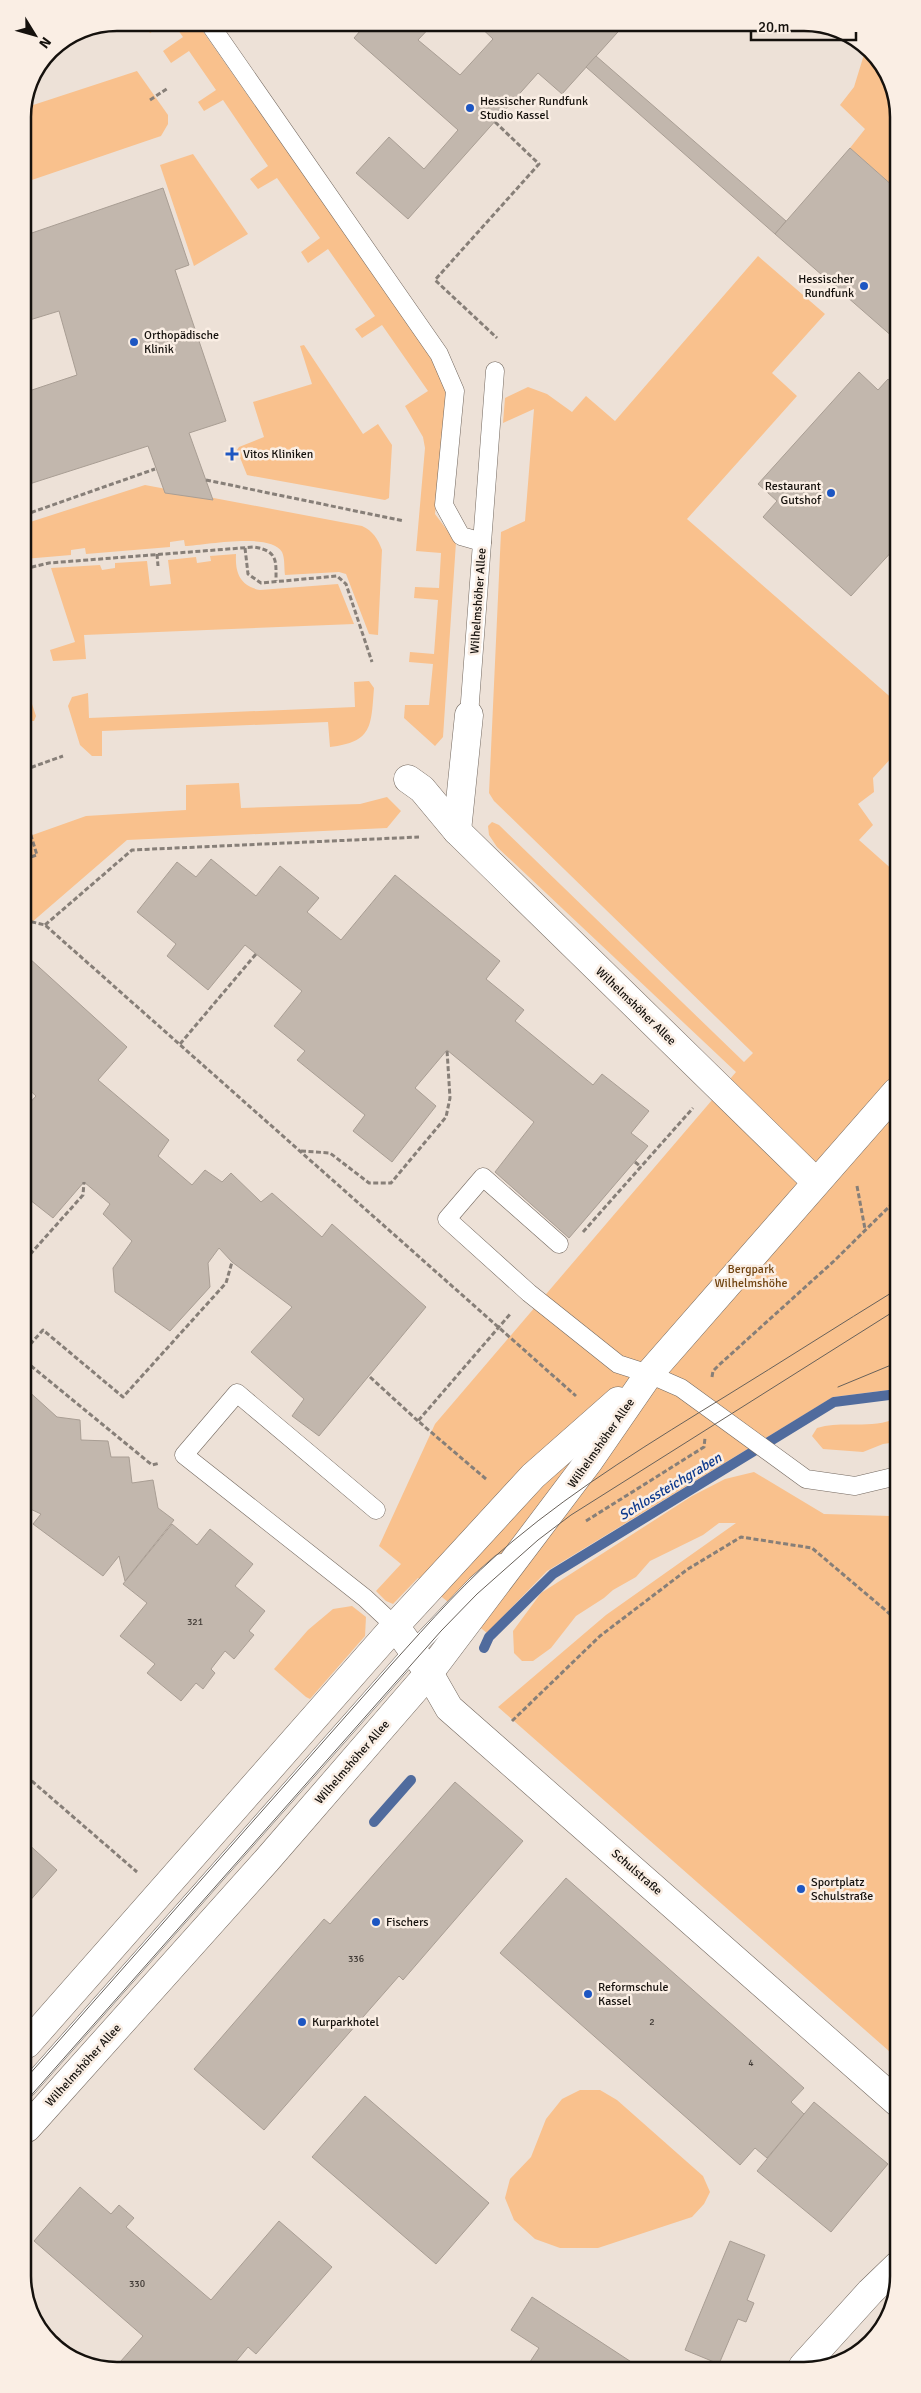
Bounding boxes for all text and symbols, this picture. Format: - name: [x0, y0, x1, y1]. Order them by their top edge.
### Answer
- north arrow: [10, 10, 60, 60]
- scale bar: [751, 10, 856, 42]
- text: 20 m: [758, 18, 789, 36]
- text: N: [35, 34, 55, 52]
- place label: Hessischer Rundfunk Studio Kassel: [480, 94, 588, 123]
- marker: Hessischer Rundfunk Studio Kassel: [464, 102, 476, 114]
- place label: Hessischer Rundfunk: [798, 272, 855, 301]
- marker: Hessischer Rundfunk: [858, 280, 870, 292]
- place label: Orthopädische Klinik: [144, 328, 219, 357]
- marker: Orthopädische Klinik: [128, 336, 140, 348]
- marker: Vitos Kliniken: [225, 447, 239, 461]
- place label: Vitos Kliniken: [243, 447, 313, 462]
- place label: Restaurant Gutshof: [765, 479, 822, 508]
- marker: Restaurant Gutshof: [825, 487, 837, 499]
- street label: Wilhelmshöher Allee: [467, 548, 490, 655]
- street label: Wilhelmshöher Allee: [592, 964, 679, 1049]
- park label: Bergpark Wilhelmshöhe: [714, 1262, 788, 1291]
- street label: Wilhelmshöher Allee: [565, 1395, 638, 1491]
- water label: Schlossteichgraben: [616, 1449, 725, 1524]
- house number: 321: [187, 1616, 203, 1628]
- street label: Wilhelmshöher Allee: [312, 1717, 393, 1807]
- street label: Schulstraße: [608, 1846, 665, 1898]
- place label: Sportplatz Schulstraße: [811, 1875, 873, 1904]
- marker: Sportplatz Schulstraße: [795, 1883, 807, 1895]
- place label: Fischers: [386, 1915, 429, 1930]
- marker: Fischers: [370, 1916, 382, 1928]
- house number: 336: [348, 1953, 364, 1965]
- place label: Reformschule Kassel: [598, 1980, 669, 2009]
- marker: Reformschule Kassel: [582, 1988, 594, 2000]
- place label: Kurparkhotel: [312, 2015, 380, 2030]
- marker: Kurparkhotel: [296, 2016, 308, 2028]
- house number: 2: [649, 2016, 655, 2028]
- street label: Wilhelmshöher Allee: [42, 2021, 124, 2110]
- house number: 4: [748, 2057, 754, 2069]
- house number: 330: [129, 2278, 145, 2290]

